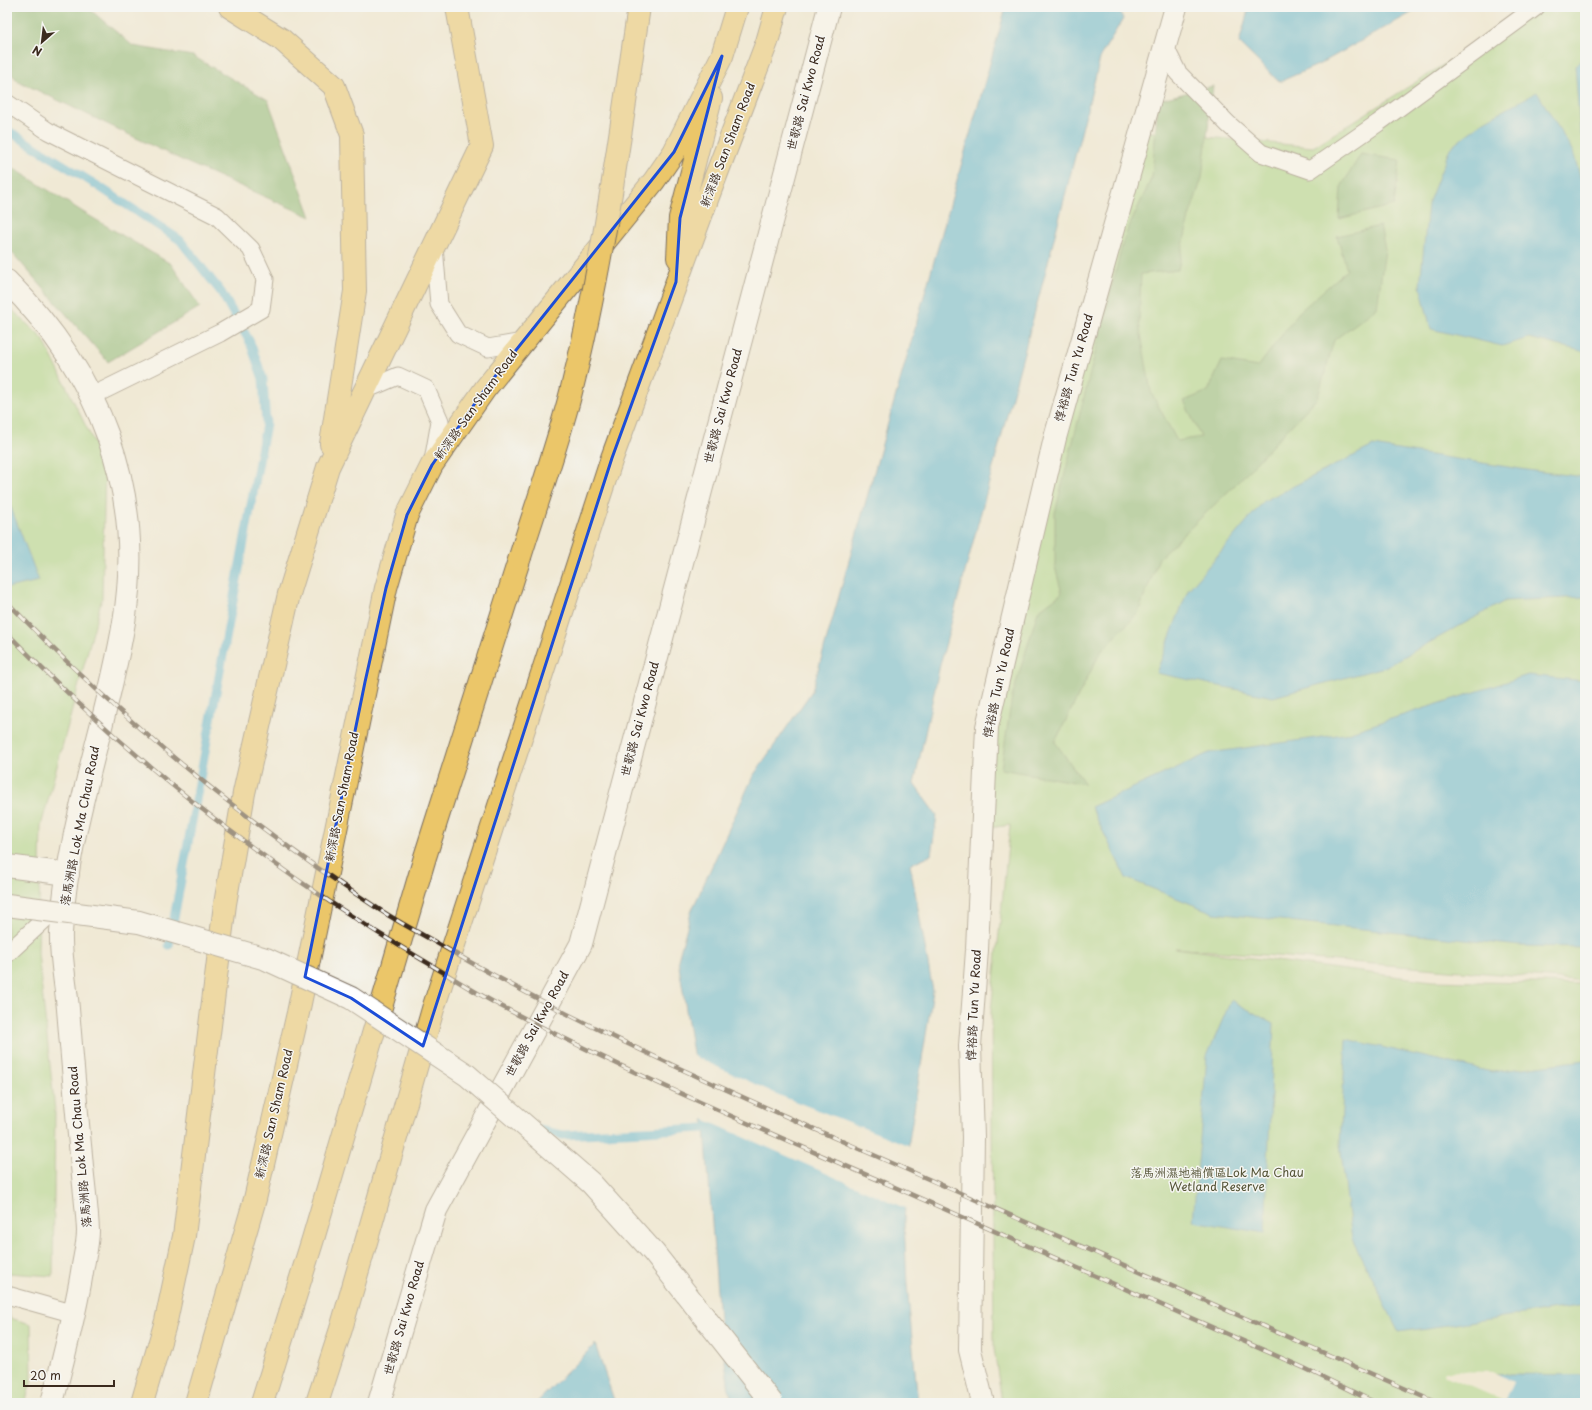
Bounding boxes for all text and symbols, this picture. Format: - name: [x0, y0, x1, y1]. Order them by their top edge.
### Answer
- north arrow: [22, 22, 62, 62]
- street label: 世歌路 Sai Kwo Road: [781, 33, 829, 152]
- text: N: [29, 42, 45, 61]
- street label: 新深路 San Sham Road: [695, 80, 759, 210]
- street label: 惇裕路 Tun Yu Road: [1049, 312, 1097, 424]
- street label: 新深路 San Sham Road: [429, 345, 521, 463]
- street label: 世歌路 Sai Kwo Road: [698, 346, 746, 465]
- street label: 惇裕路 Tun Yu Road: [978, 626, 1018, 739]
- street label: 世歌路 Sai Kwo Road: [615, 659, 663, 778]
- street label: 新深路 San Sham Road: [320, 730, 363, 864]
- street label: 落馬洲路 Lok Ma Chau Road: [55, 744, 103, 907]
- street label: 惇裕路 Tun Yu Road: [961, 949, 985, 1061]
- street label: 世歌路 Sai Kwo Road: [500, 967, 573, 1080]
- street label: 新深路 San Sham Road: [249, 1047, 297, 1180]
- street label: 落馬洲路 Lok Ma Chau Road: [63, 1065, 95, 1229]
- park label: 落馬洲濕地補償區Lok Ma Chau Wetland Reserve: [1130, 1163, 1304, 1195]
- street label: 世歌路 Sai Kwo Road: [378, 1258, 428, 1377]
- scale bar: [24, 1362, 114, 1388]
- text: 20 m: [30, 1366, 61, 1384]

